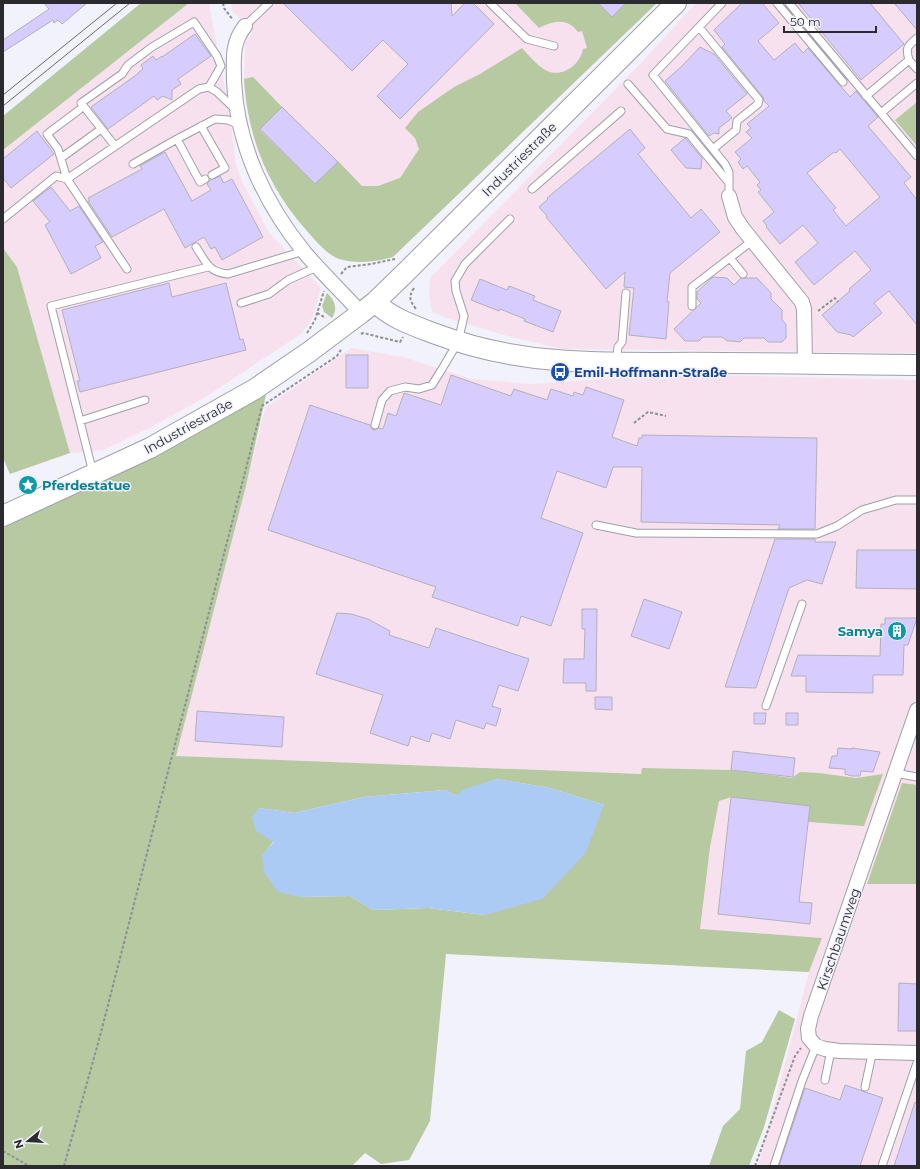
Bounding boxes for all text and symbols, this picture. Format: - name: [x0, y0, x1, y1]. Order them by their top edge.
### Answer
- scale bar: [784, 8, 876, 34]
- text: 50 m: [790, 14, 821, 29]
- street label: Industriestraße: [478, 118, 560, 200]
- bus stop icon: Emil-Hoffmann-Straße: [549, 361, 571, 383]
- place label: Emil-Hoffmann-Straße: [574, 364, 727, 380]
- street label: Industriestraße: [141, 395, 235, 457]
- place icon: Pferdestatue: [17, 474, 39, 496]
- place label: Pferdestatue: [42, 477, 131, 493]
- building icon: Samya: [886, 620, 908, 642]
- place label: Samya: [838, 623, 883, 639]
- street label: Kirschbaumweg: [813, 886, 863, 992]
- north arrow: [8, 1121, 48, 1161]
- text: N: [10, 1138, 27, 1150]

